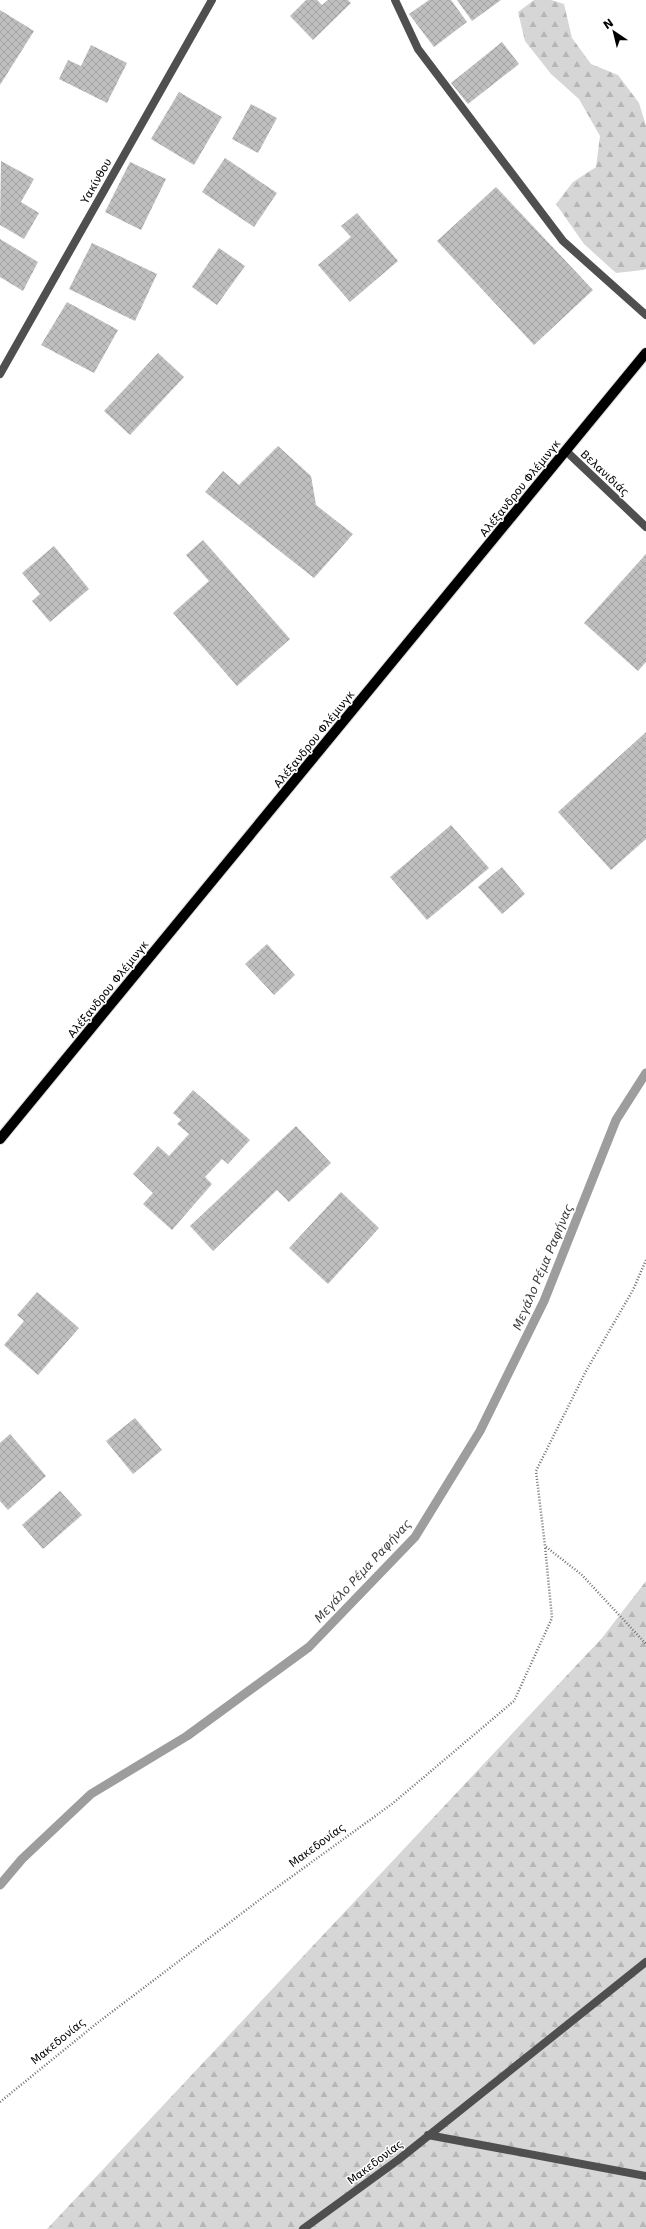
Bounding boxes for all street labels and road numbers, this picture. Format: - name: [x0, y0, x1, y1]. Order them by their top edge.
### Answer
- street label: Υακίνθου: [78, 156, 115, 207]
- street label: Αλέξανδρου Φλέμινγκ: [477, 437, 564, 539]
- street label: Βελανιδιάς: [578, 448, 632, 499]
- street label: Αλέξανδρου Φλέμινγκ: [271, 688, 358, 790]
- street label: Αλέξανδρου Φλέμινγκ: [65, 938, 152, 1040]
- street label: Μακεδονίας: [287, 1821, 348, 1870]
- street label: Μακεδονίας: [28, 2016, 88, 2067]
- street label: Μακεδονίας: [345, 2137, 406, 2188]

